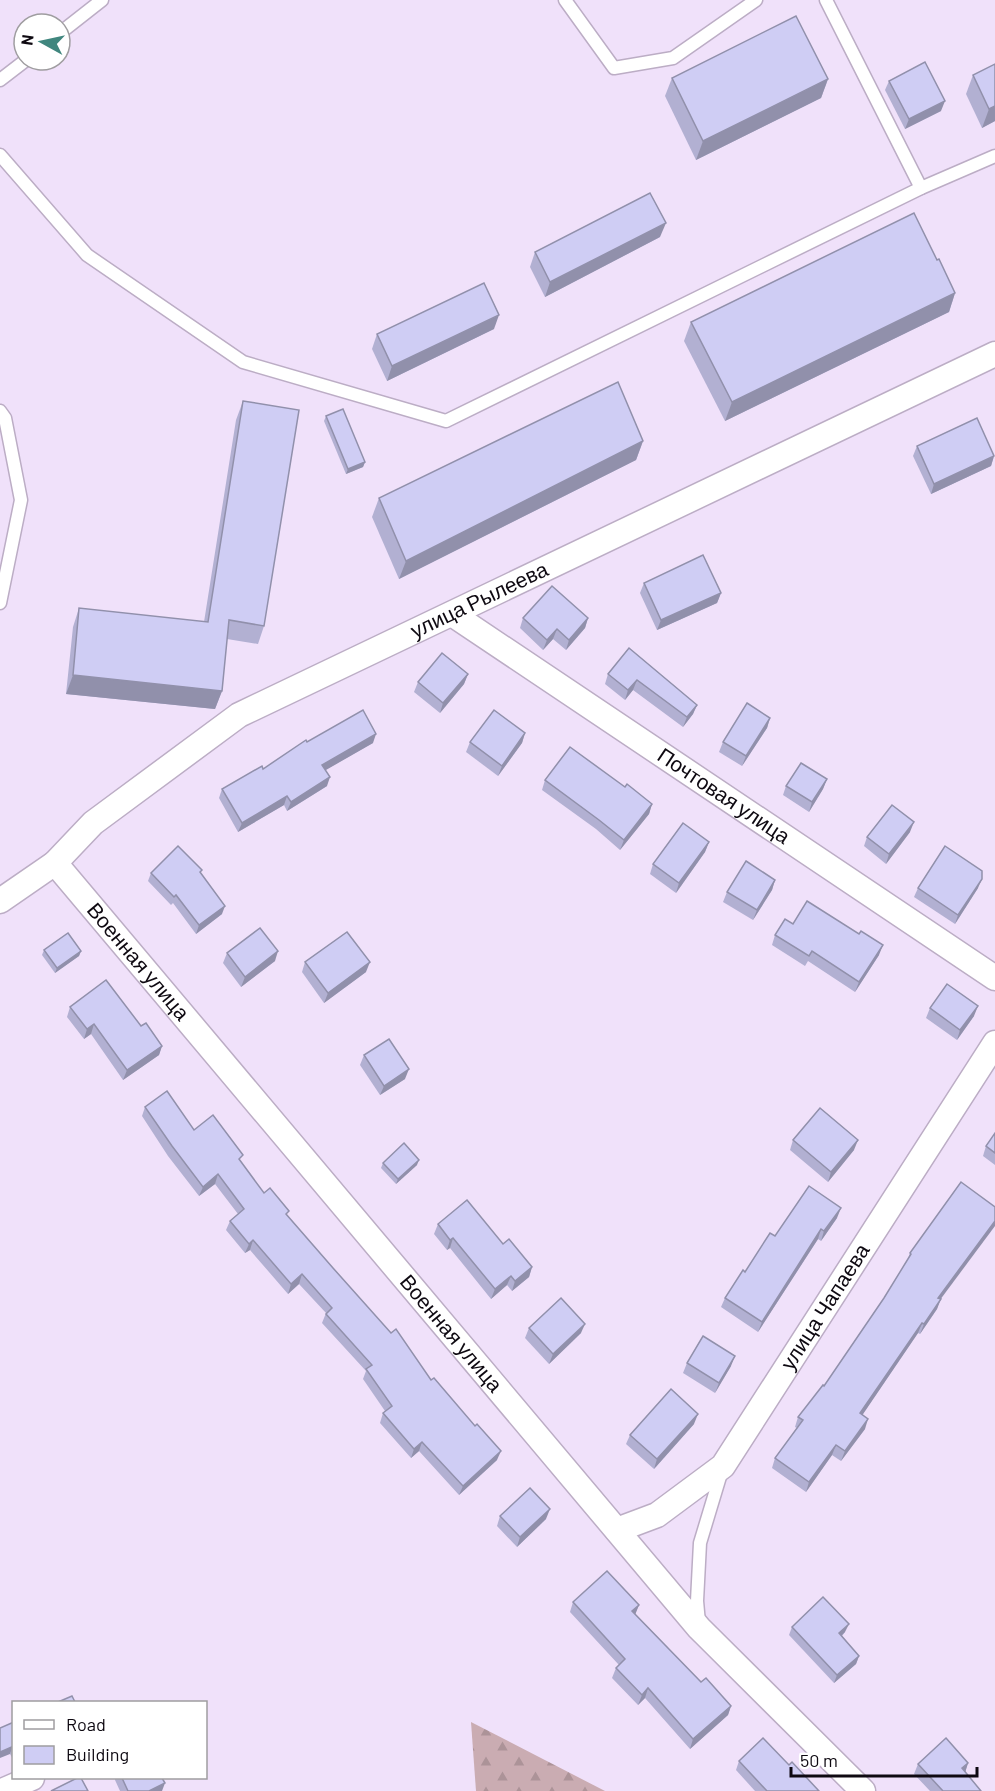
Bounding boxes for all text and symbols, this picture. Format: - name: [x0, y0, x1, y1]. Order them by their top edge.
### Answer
- north arrow: [12, 12, 72, 72]
- text: N: [17, 33, 37, 46]
- street label: улица Рылеева: [406, 555, 552, 642]
- street label: Почтовая улица: [653, 741, 796, 848]
- street label: Военная улица: [83, 897, 196, 1025]
- street label: улица Чапаева: [774, 1238, 874, 1374]
- street label: Военная улица: [396, 1269, 509, 1397]
- legend: [12, 1701, 207, 1779]
- text: Road: [66, 1713, 106, 1735]
- scale bar: [791, 1740, 977, 1778]
- text: Building: [66, 1743, 129, 1765]
- text: 50 m: [800, 1749, 838, 1771]

